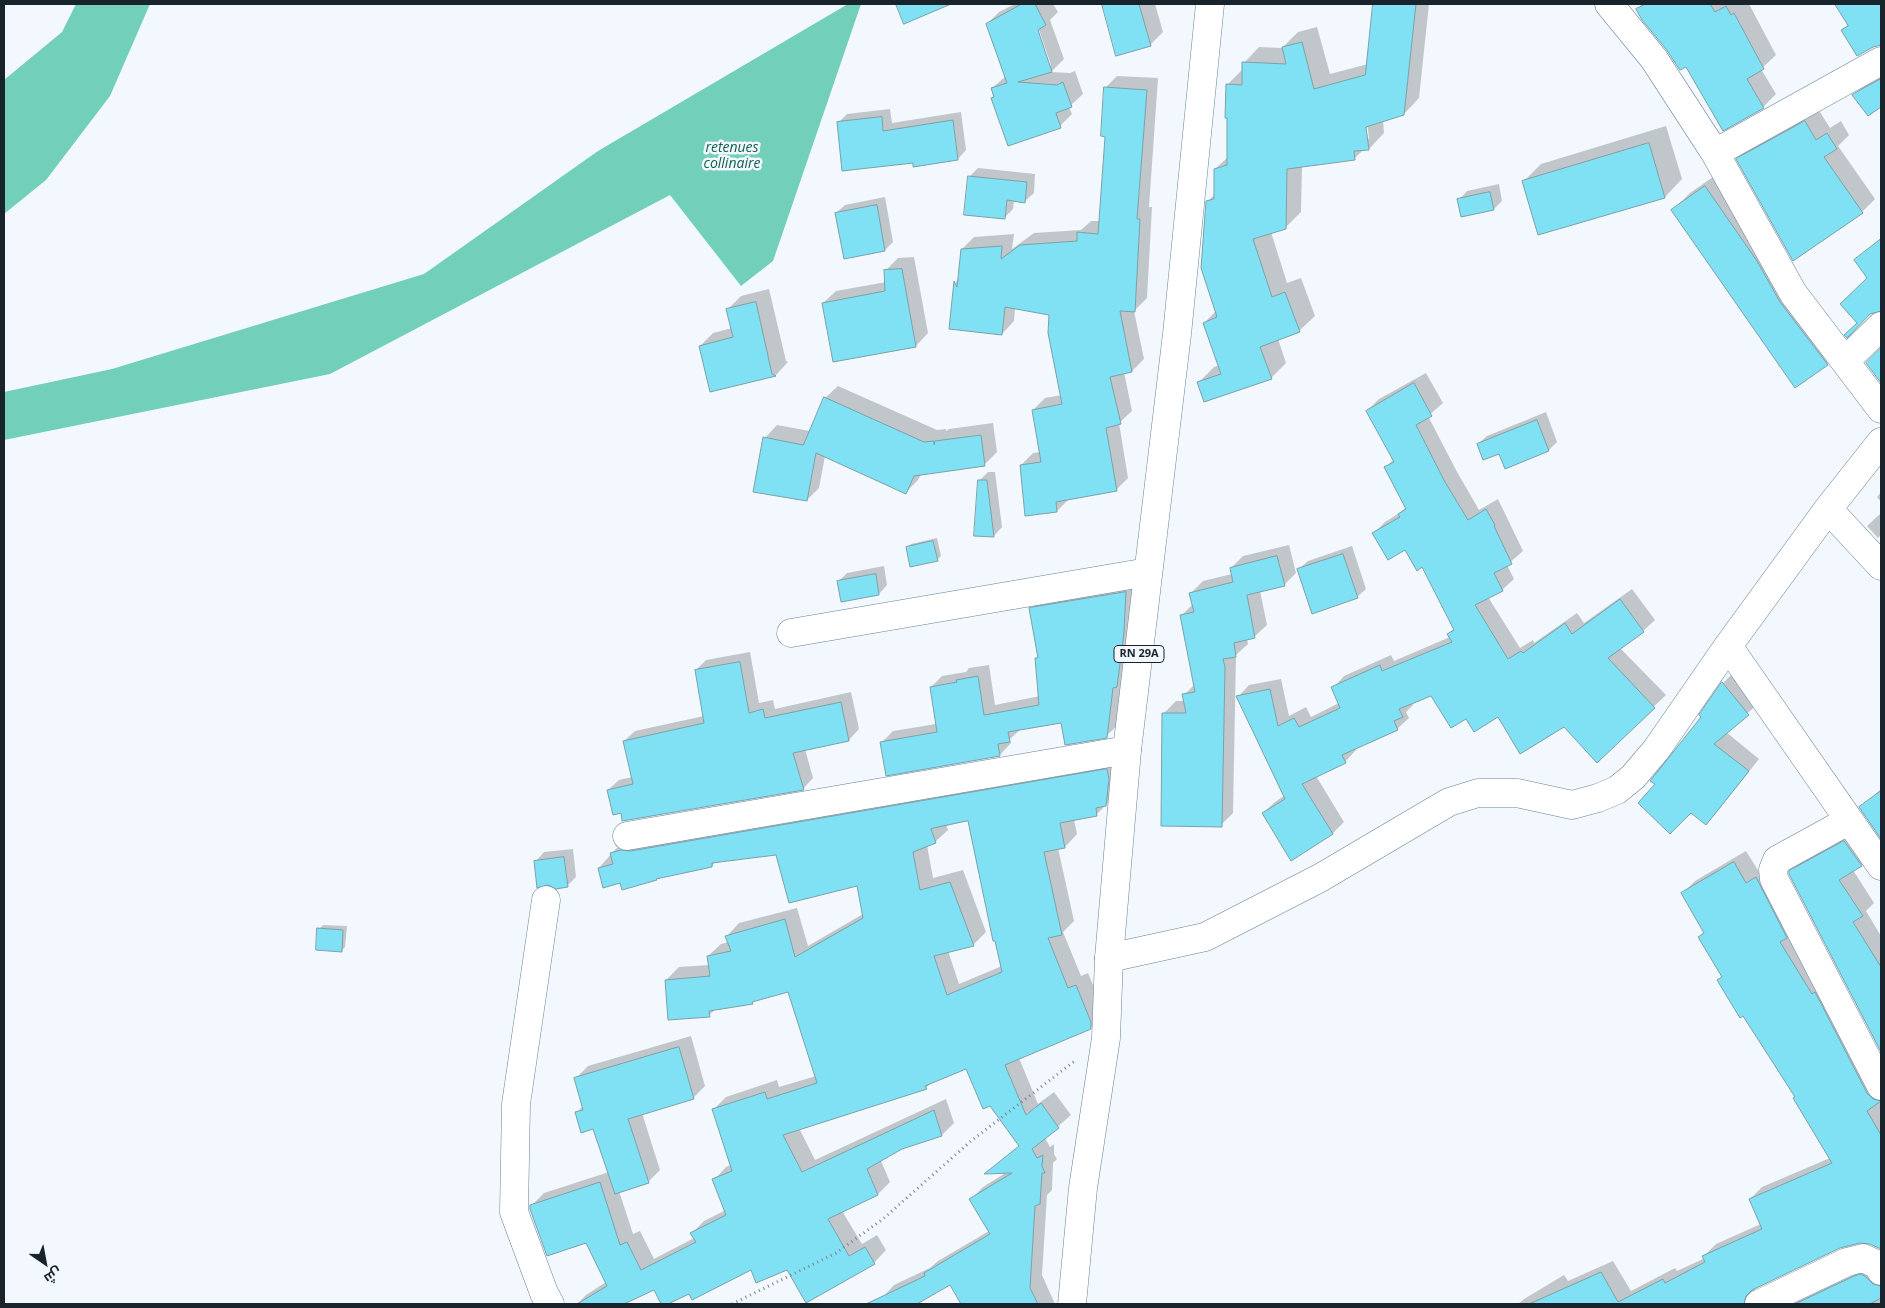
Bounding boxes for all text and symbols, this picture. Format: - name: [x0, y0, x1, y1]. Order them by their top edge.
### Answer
- water label: retenues collinaire: [704, 140, 760, 172]
- road number: RN 29A: [1114, 646, 1164, 662]
- north arrow: [20, 1238, 70, 1288]
- text: ش: [41, 1263, 66, 1289]

